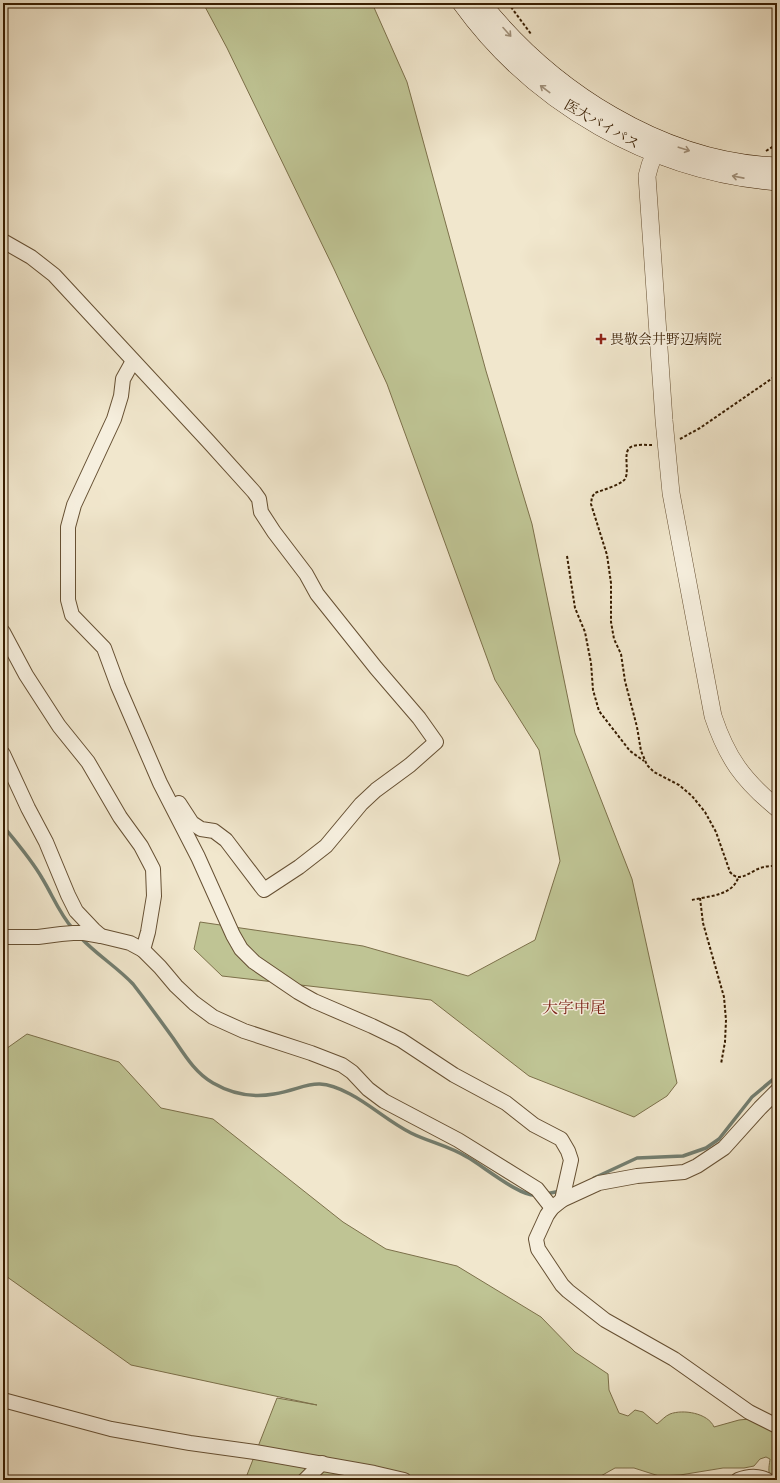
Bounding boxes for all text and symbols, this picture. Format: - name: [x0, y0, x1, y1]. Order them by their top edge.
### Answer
- one-way arrow: [502, 27, 511, 38]
- one-way arrow: [540, 85, 551, 93]
- street label: 医大バイパス: [561, 96, 642, 154]
- one-way arrow: [677, 145, 689, 153]
- one-way arrow: [732, 172, 745, 180]
- place label: 畏敬会井野辺病院: [610, 331, 722, 349]
- marker: 畏敬会井野辺病院: [595, 333, 607, 345]
- district label: 大字中尾: [542, 998, 606, 1018]

